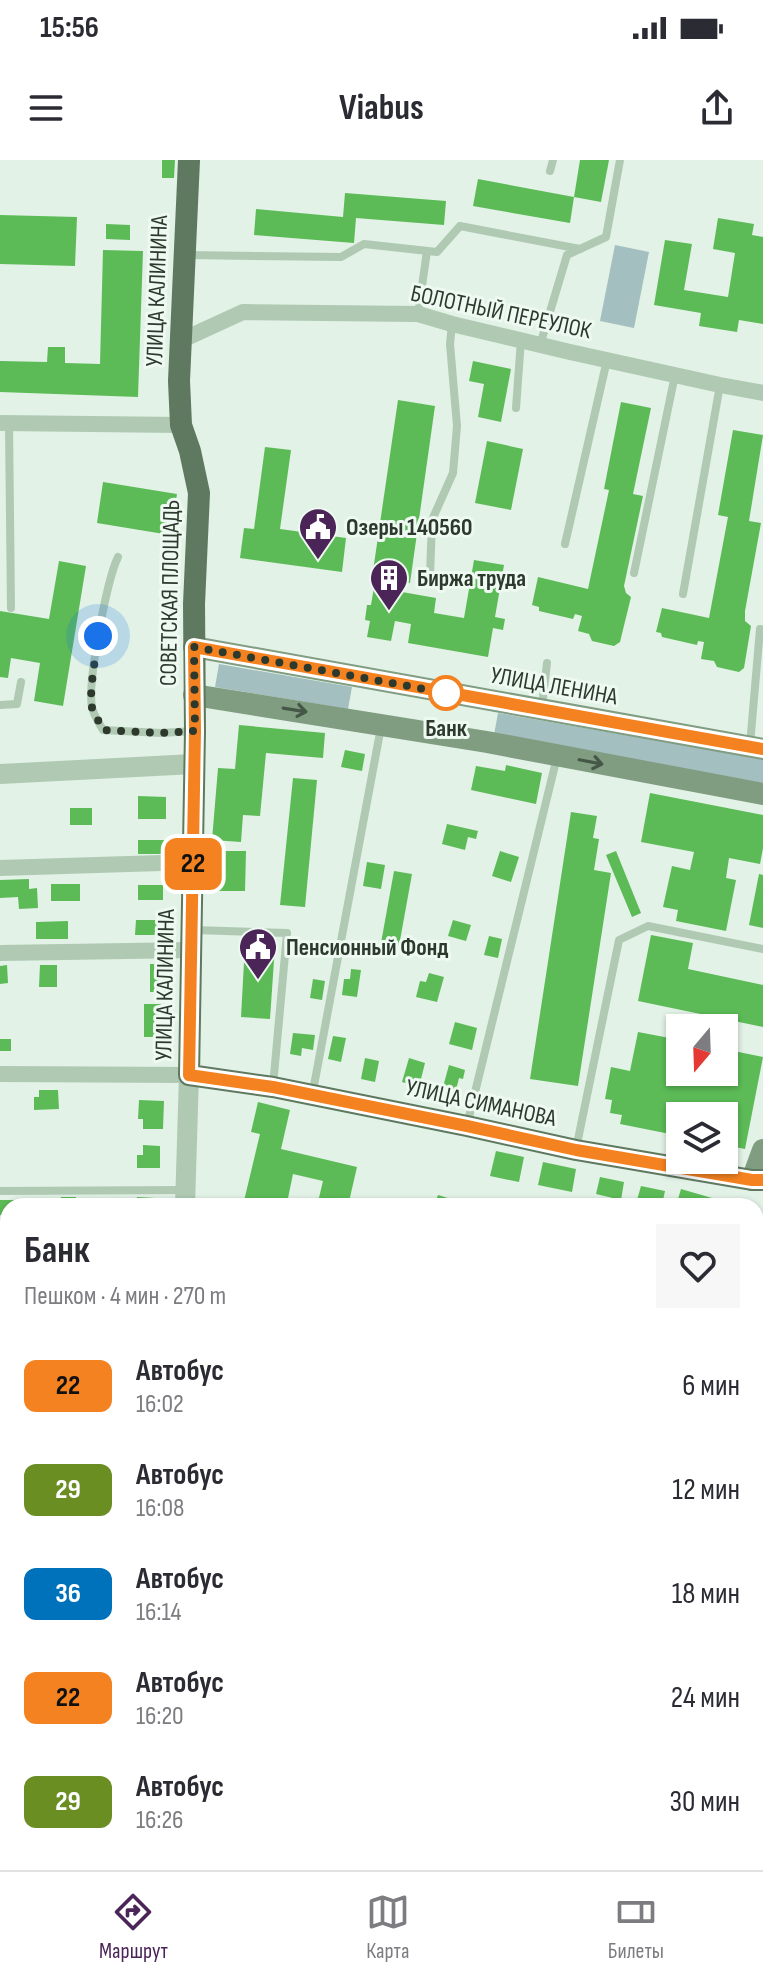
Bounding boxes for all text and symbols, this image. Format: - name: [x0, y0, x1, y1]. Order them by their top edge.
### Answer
- text: 15:56: [40, 10, 99, 46]
- icon: menu: [24, 86, 68, 130]
- icon: share: [695, 86, 739, 130]
- text: Viabus: [339, 87, 424, 130]
- street label: УЛИЦА КАЛИНИНА: [140, 214, 174, 367]
- street label: БОЛОТНЫЙ ПЕРЕУЛОК: [408, 279, 594, 345]
- street label: СОВЕТСКАЯ ПЛОЩАДЬ: [154, 500, 186, 686]
- public building icon: Озеры 140560: [297, 506, 339, 561]
- place label: Озеры 140560: [346, 513, 473, 542]
- building icon: Биржа труда: [368, 557, 410, 612]
- place label: Биржа труда: [417, 564, 526, 593]
- your location: [78, 616, 118, 656]
- street label: УЛИЦА ЛЕНИНА: [488, 661, 620, 712]
- marker: Банк: [429, 676, 463, 710]
- one-way arrow: [282, 703, 308, 718]
- place label: Банк: [425, 714, 468, 743]
- one-way arrow: [578, 756, 603, 771]
- line badge: 22: [157, 838, 229, 890]
- text: 22: [181, 847, 205, 880]
- street label: УЛИЦА КАЛИНИНА: [149, 908, 181, 1061]
- public building icon: Пенсионный Фонд: [237, 926, 279, 981]
- place label: Пенсионный Фонд: [286, 933, 448, 962]
- north arrow: [666, 1014, 738, 1086]
- map controls: [666, 1014, 738, 1174]
- street label: УЛИЦА СИМАНОВА: [403, 1073, 560, 1133]
- button: layers: [666, 1102, 738, 1174]
- button: heart: [656, 1224, 740, 1308]
- text: Банк: [24, 1228, 90, 1273]
- text: Пешком · 4 мин · 270 m: [24, 1281, 226, 1312]
- text: Автобус: [136, 1353, 224, 1389]
- text: 6 мин: [682, 1368, 740, 1404]
- text: 22: [56, 1369, 80, 1402]
- text: 16:02: [136, 1389, 184, 1420]
- text: Автобус: [136, 1457, 224, 1493]
- text: 12 мин: [672, 1472, 740, 1508]
- text: 29: [55, 1473, 81, 1506]
- text: 16:08: [136, 1493, 184, 1524]
- text: Автобус: [136, 1561, 224, 1597]
- text: 18 мин: [672, 1576, 740, 1612]
- text: 36: [55, 1577, 81, 1610]
- text: 16:14: [136, 1597, 181, 1628]
- text: Автобус: [136, 1665, 224, 1701]
- text: 24 мин: [671, 1680, 740, 1716]
- text: 22: [56, 1681, 80, 1714]
- text: 16:20: [136, 1701, 184, 1732]
- text: Автобус: [136, 1769, 224, 1805]
- text: 30 мин: [670, 1784, 740, 1820]
- text: 29: [55, 1785, 81, 1818]
- text: 16:26: [136, 1805, 184, 1836]
- tab: Маршрут: [99, 1890, 168, 1965]
- tab: Карта: [366, 1890, 410, 1965]
- tab: Билеты: [608, 1890, 664, 1965]

